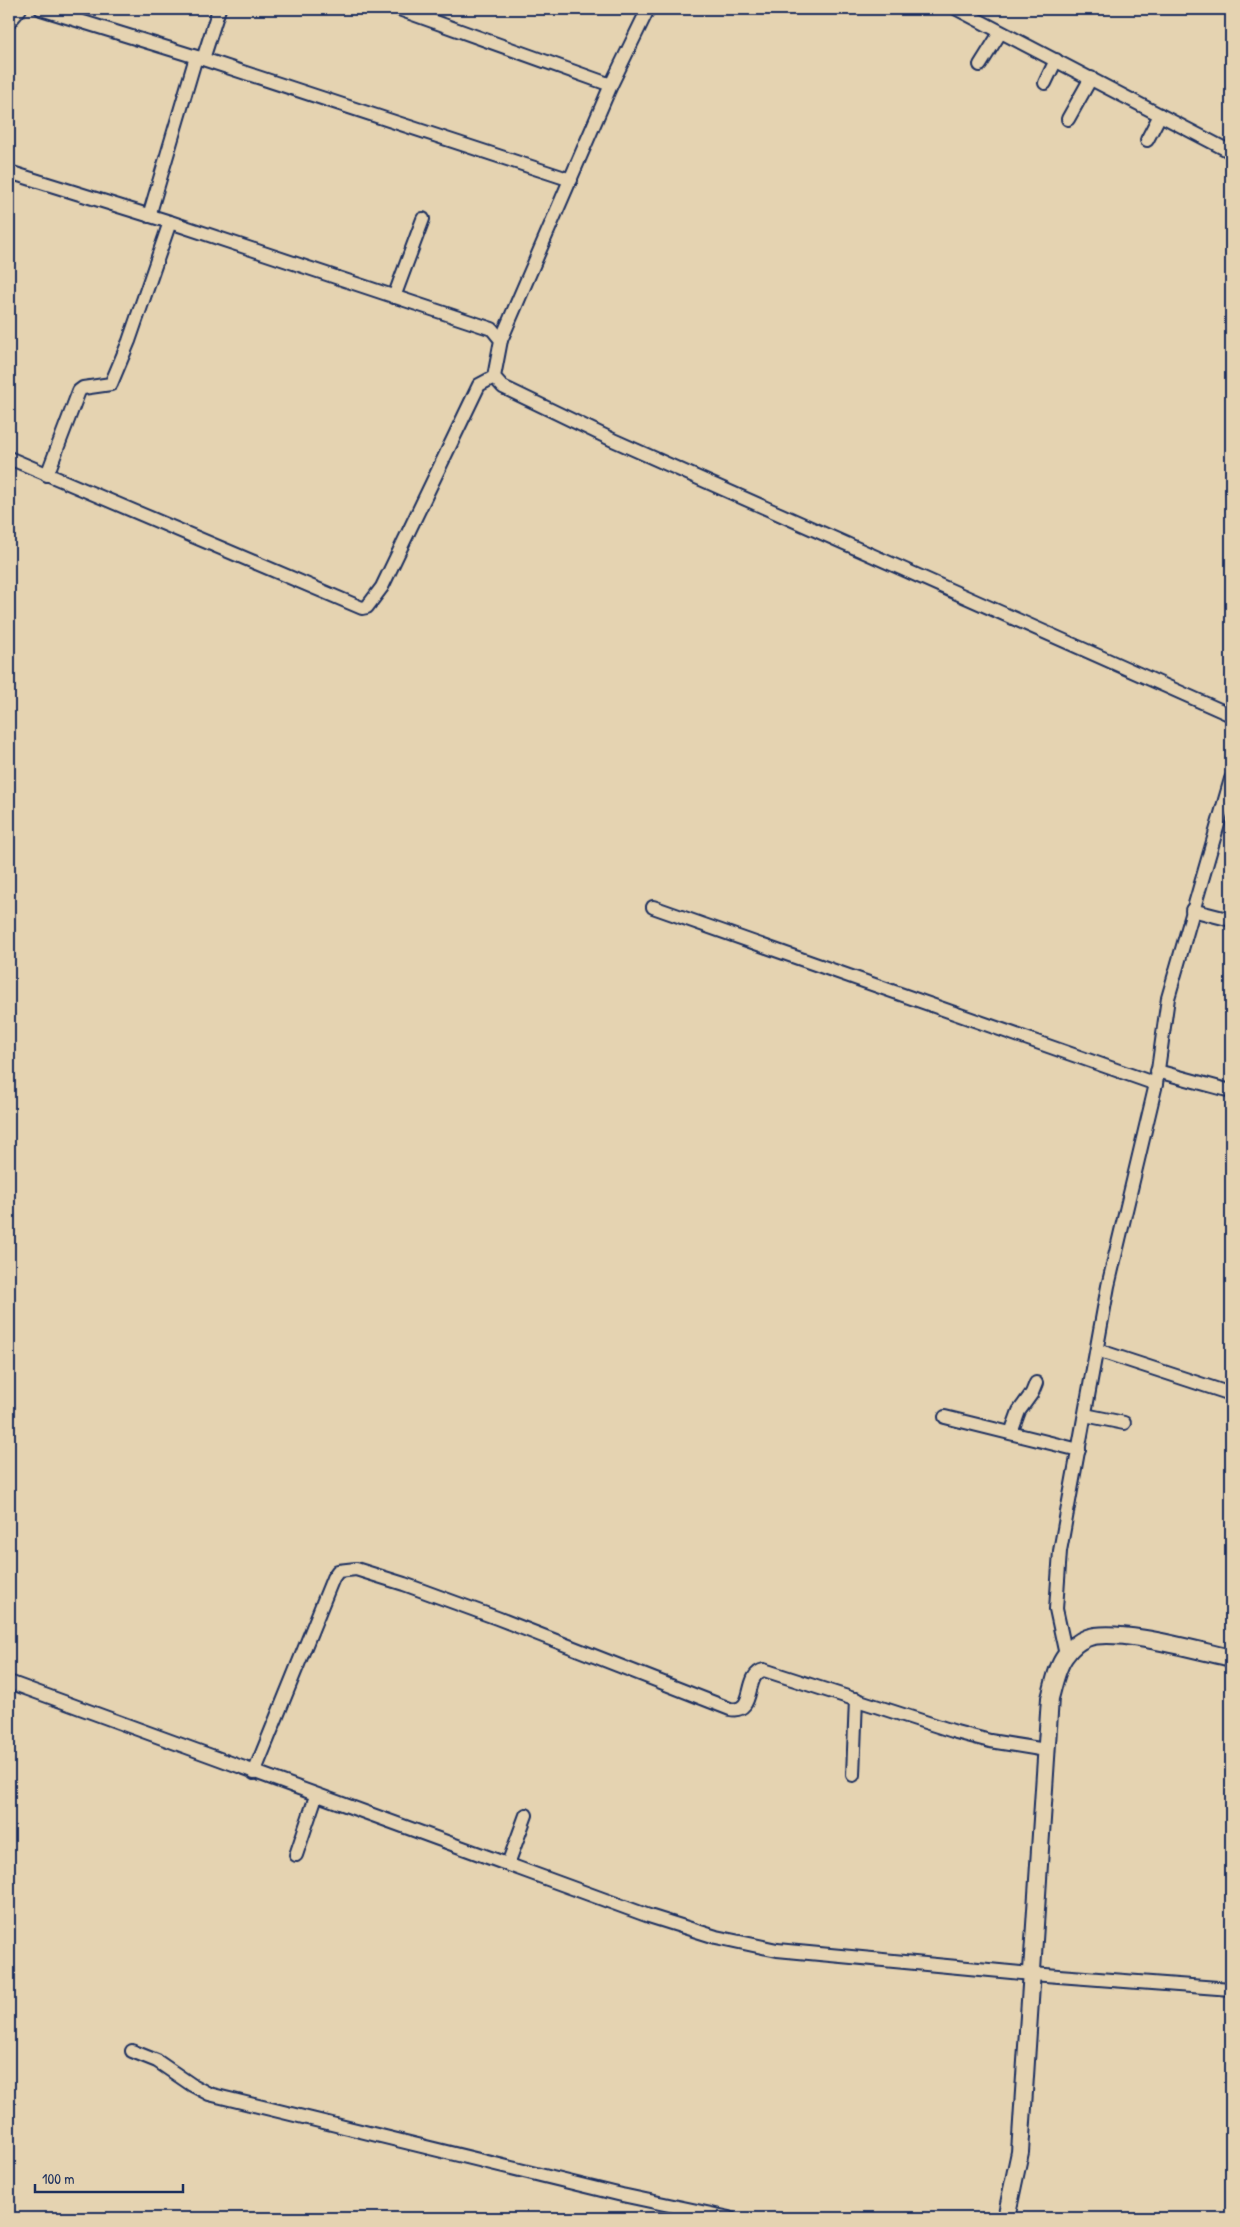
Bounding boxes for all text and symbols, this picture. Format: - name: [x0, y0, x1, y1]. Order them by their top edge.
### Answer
- scale bar: [35, 2162, 182, 2194]
- text: 100 m: [42, 2168, 75, 2189]

